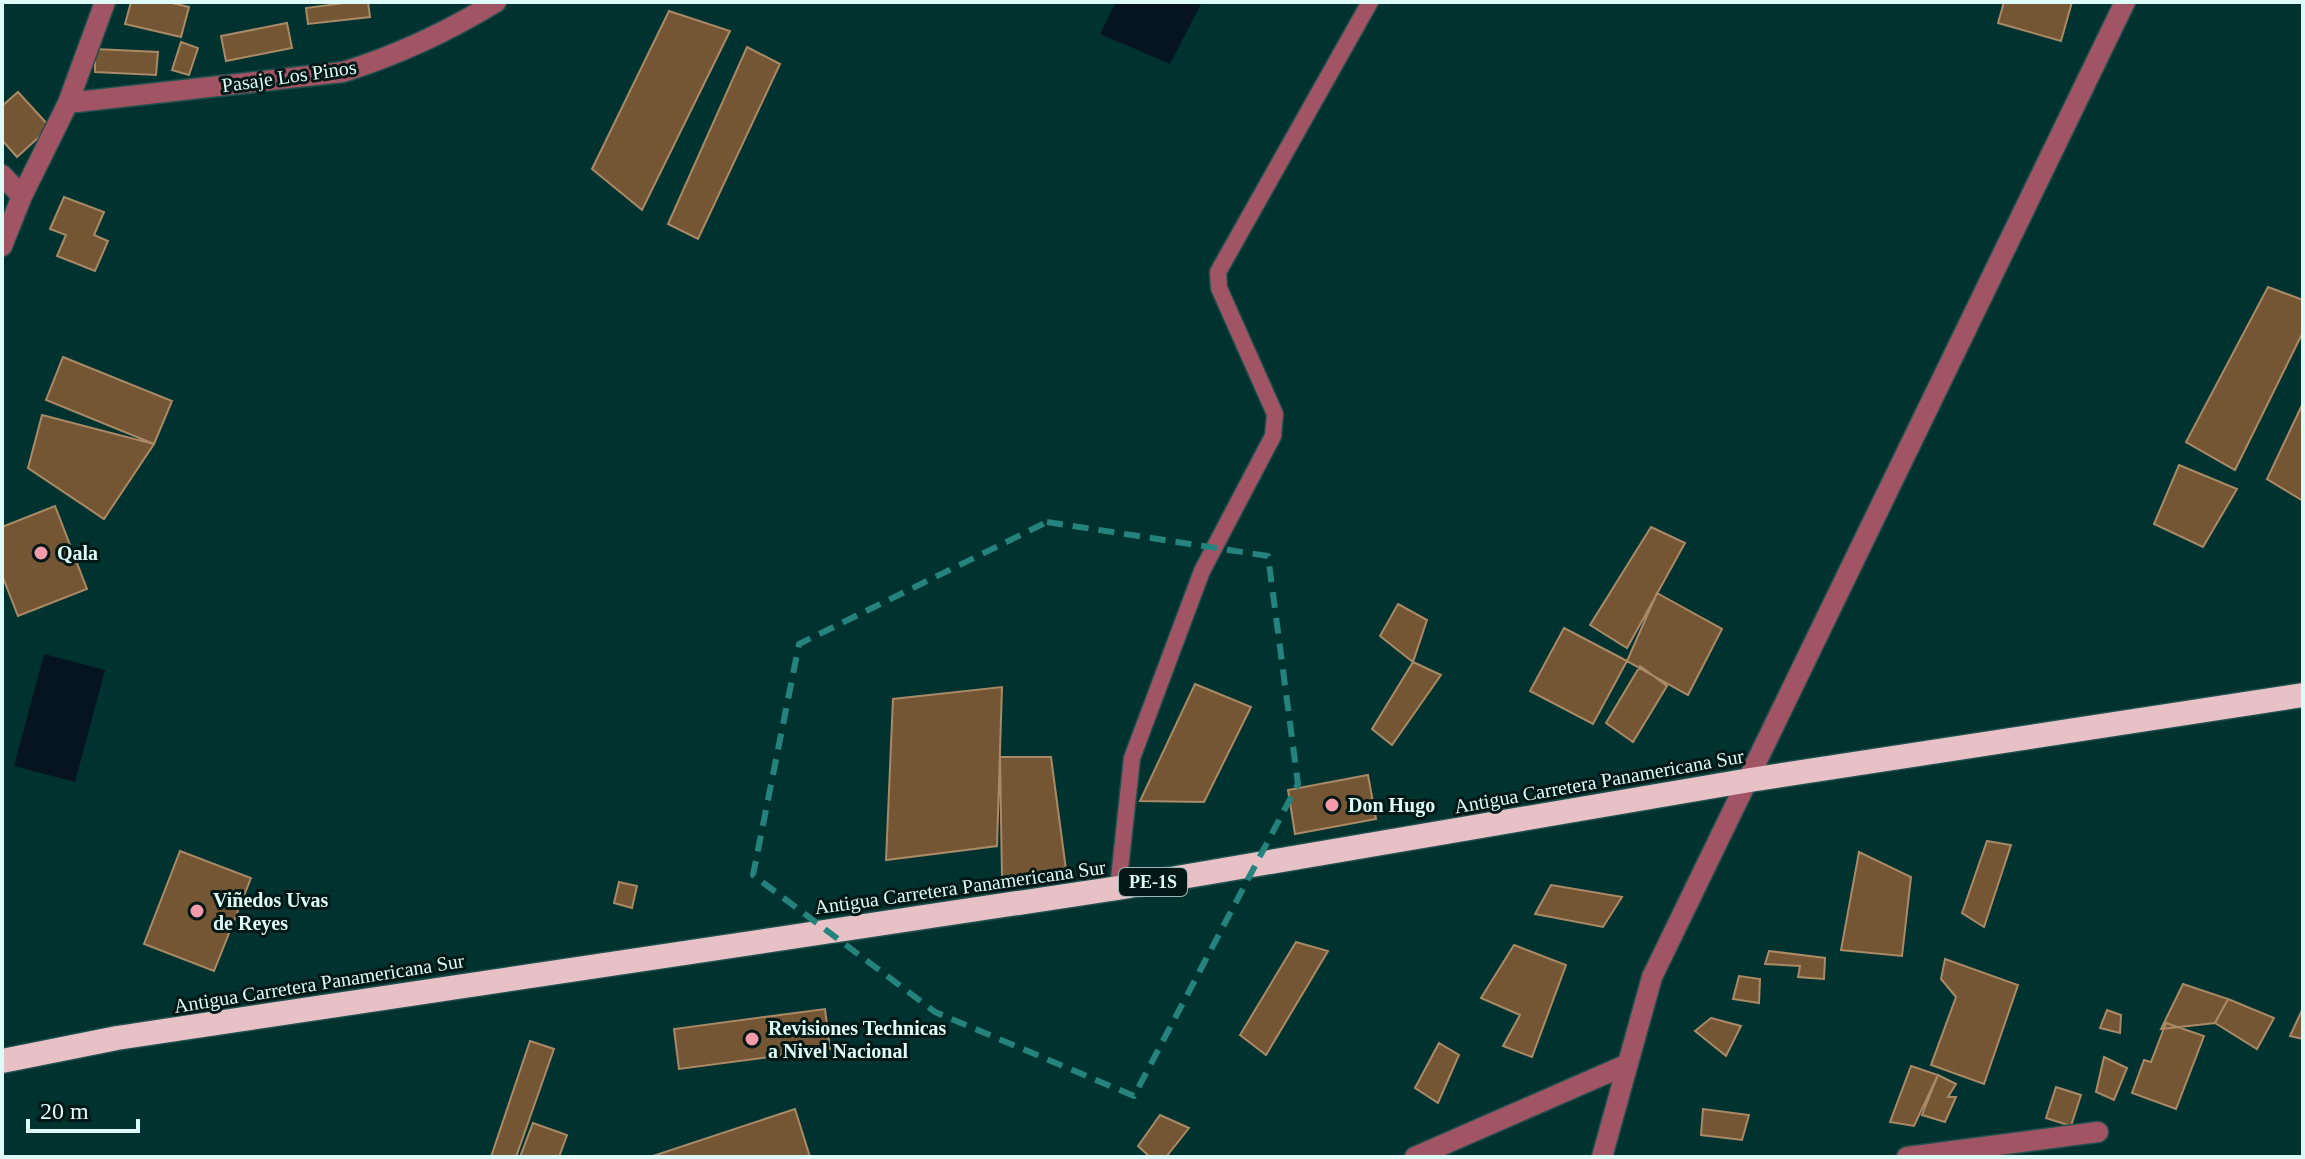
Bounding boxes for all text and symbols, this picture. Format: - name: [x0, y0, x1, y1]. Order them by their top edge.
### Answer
- street label: Pasaje Los Pinos: [220, 56, 358, 97]
- place label: Qala: [57, 542, 98, 564]
- marker: Qala: [32, 544, 50, 562]
- street label: Antigua Carretera Panamericana Sur: [1452, 745, 1746, 818]
- place label: Don Hugo: [1348, 794, 1435, 817]
- marker: Don Hugo: [1323, 796, 1341, 814]
- street label: Antigua Carretera Panamericana Sur: [813, 856, 1107, 919]
- road number: PE-1S: [1119, 868, 1187, 896]
- place label: Viñedos Uvas de Reyes: [213, 889, 329, 935]
- marker: Viñedos Uvas de Reyes: [188, 902, 206, 920]
- street label: Antigua Carretera Panamericana Sur: [172, 949, 466, 1018]
- place label: Revisiones Technicas a Nivel Nacional: [768, 1017, 947, 1062]
- marker: Revisiones Technicas a Nivel Nacional: [743, 1030, 761, 1048]
- scale bar: [28, 1083, 138, 1133]
- text: 20 m: [40, 1098, 89, 1124]

